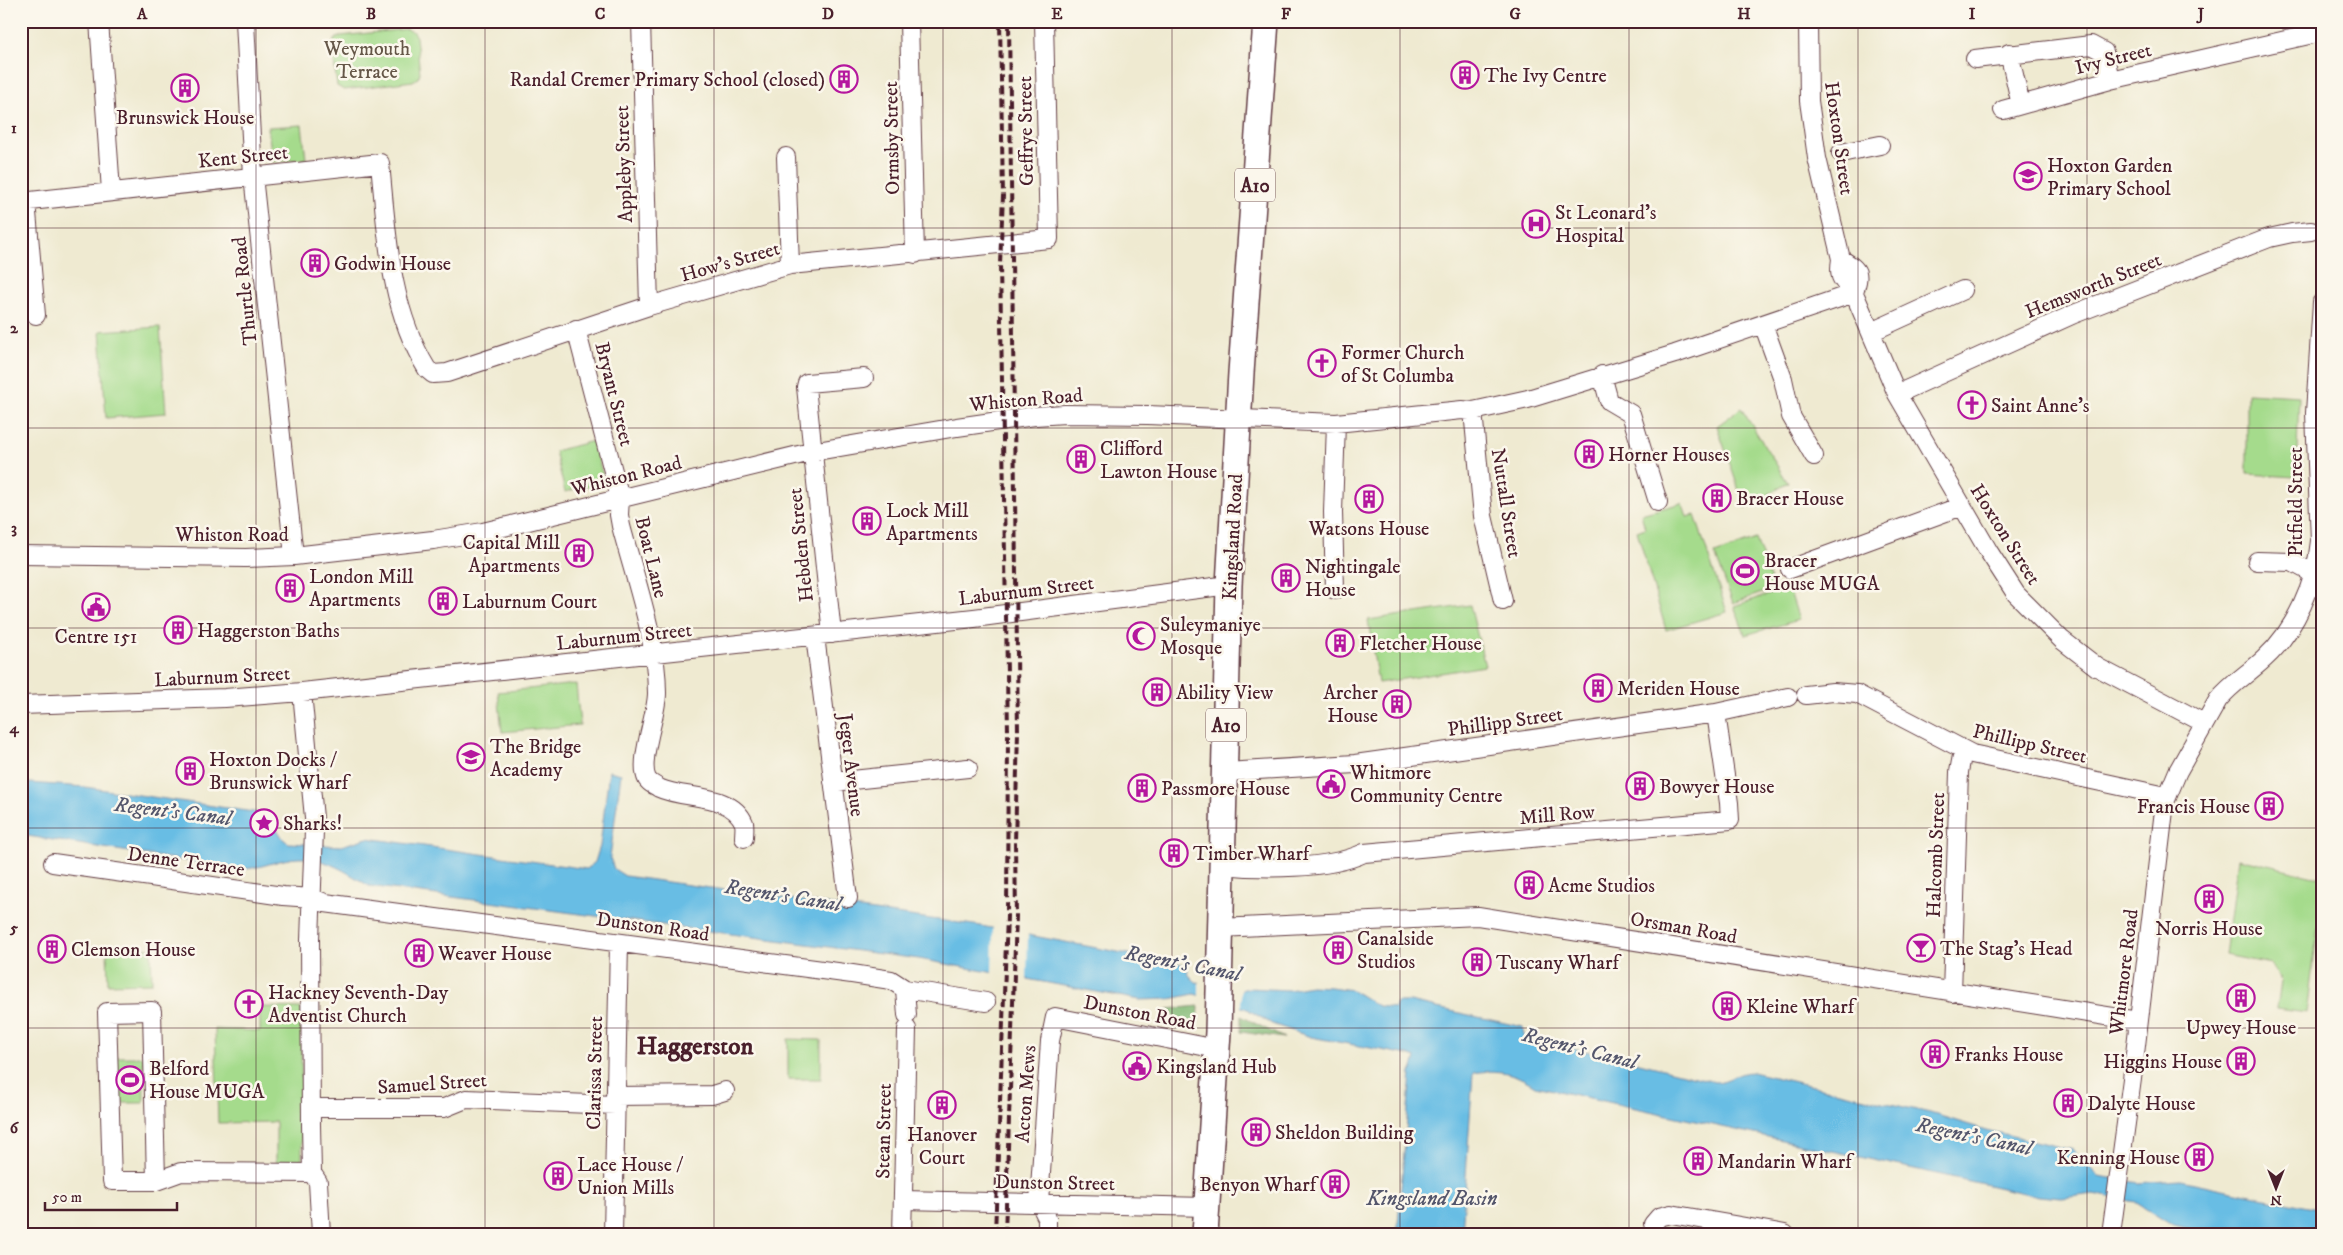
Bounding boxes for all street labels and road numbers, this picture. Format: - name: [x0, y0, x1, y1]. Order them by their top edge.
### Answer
- street label: Ivy Street: [2073, 38, 2154, 81]
- street label: Geffrye Street: [1013, 76, 1040, 186]
- street label: Hoxton Street: [1818, 80, 1859, 197]
- street label: Ormsby Street: [879, 81, 906, 195]
- street label: Appleby Street: [610, 105, 639, 223]
- street label: Kent Street: [197, 140, 289, 175]
- road number: A10: [1235, 168, 1275, 202]
- street label: Thurtle Road: [227, 235, 264, 346]
- street label: How's Street: [678, 236, 783, 289]
- street label: Hemsworth Street: [2022, 248, 2165, 325]
- street label: Bryant Street: [589, 340, 639, 449]
- street label: Whiston Road: [968, 383, 1084, 418]
- street label: Nuttall Street: [1485, 447, 1527, 560]
- street label: Pitfield Street: [2284, 447, 2309, 557]
- street label: Whiston Road: [567, 451, 684, 503]
- street label: Kingsland Road: [1218, 473, 1249, 601]
- street label: Hoxton Street: [1964, 480, 2046, 590]
- street label: Hebden Street: [783, 487, 820, 603]
- street label: Boat Lane: [628, 514, 673, 601]
- street label: Whiston Road: [174, 523, 289, 548]
- street label: Laburnum Street: [957, 571, 1095, 612]
- street label: Laburnum Street: [555, 618, 693, 657]
- street label: Laburnum Street: [154, 661, 291, 694]
- street label: Phillipp Street: [1446, 702, 1564, 743]
- road number: A10: [1206, 708, 1246, 742]
- street label: Jeger Avenue: [832, 710, 869, 818]
- street label: Phillipp Street: [1970, 719, 2089, 770]
- street label: Halcomb Street: [1922, 792, 1951, 918]
- street label: Mill Row: [1518, 800, 1596, 831]
- street label: Denne Terrace: [125, 842, 246, 883]
- street label: Dunston Road: [595, 907, 711, 948]
- street label: Orsman Road: [1628, 907, 1739, 950]
- street label: Whitmore Road: [2104, 908, 2145, 1038]
- street label: Dunston Road: [1081, 990, 1198, 1037]
- street label: Clarissa Street: [582, 1016, 609, 1130]
- street label: Acton Mews: [1011, 1044, 1042, 1144]
- street label: Samuel Street: [377, 1068, 488, 1101]
- street label: Stean Street: [871, 1083, 898, 1179]
- street label: Dunston Street: [995, 1170, 1115, 1197]

